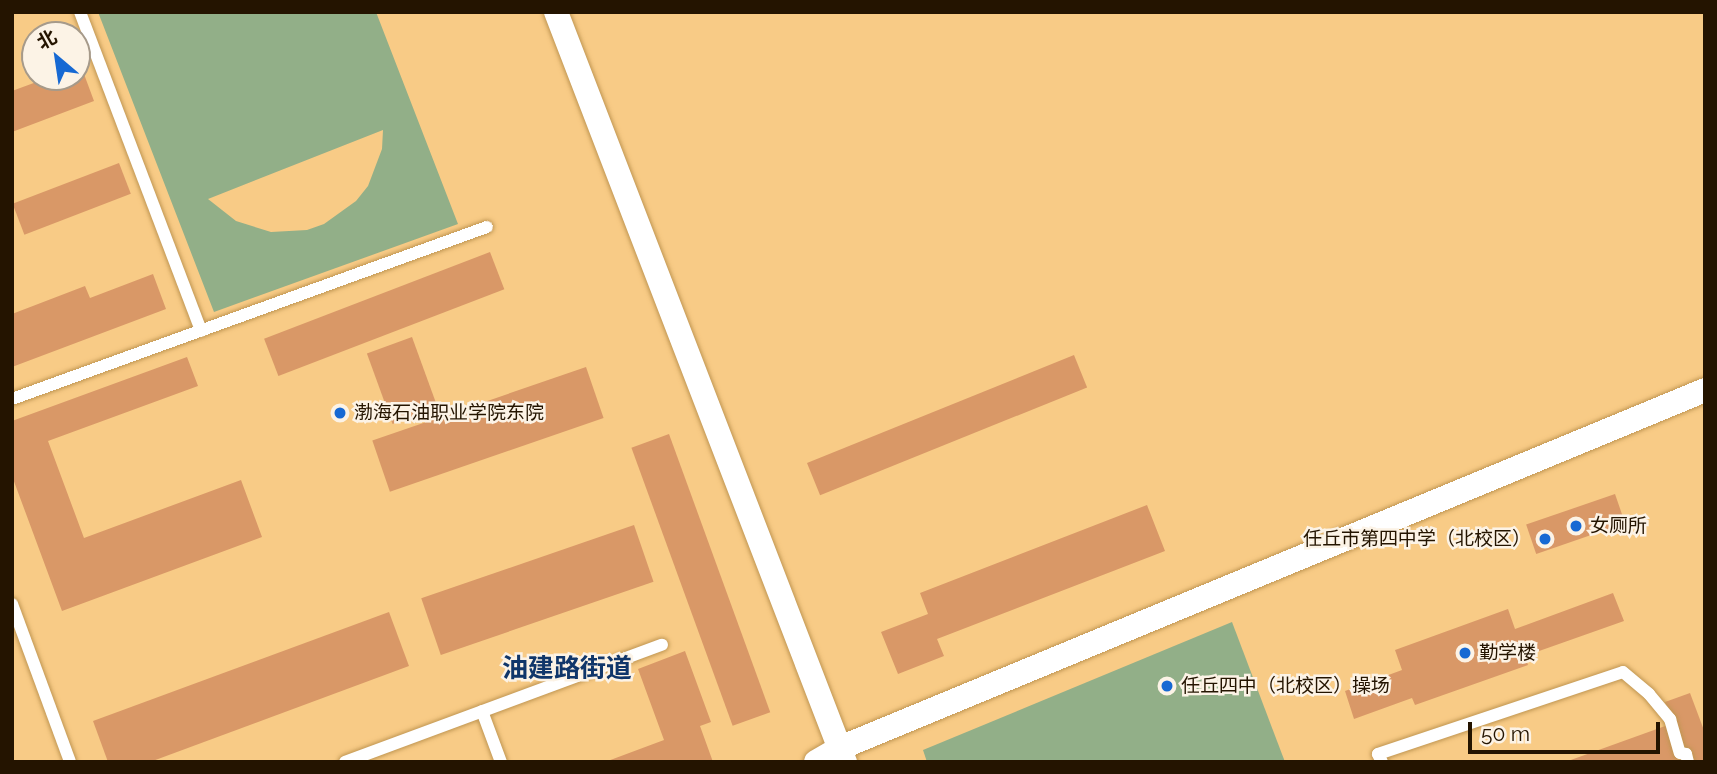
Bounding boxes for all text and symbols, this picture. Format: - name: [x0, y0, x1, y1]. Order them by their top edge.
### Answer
- north arrow: [21, 21, 91, 91]
- text: 北: [33, 25, 60, 54]
- place label: 渤海石油职业学院东院: [354, 402, 544, 424]
- marker: 渤海石油职业学院东院: [332, 405, 348, 421]
- place label: 女厕所: [1590, 515, 1647, 537]
- marker: 女厕所: [1568, 518, 1584, 534]
- place label: 任丘市第四中学（北校区）: [1303, 528, 1531, 550]
- marker: 任丘市第四中学（北校区）: [1537, 531, 1553, 547]
- place label: 勤学楼: [1479, 642, 1536, 664]
- marker: 勤学楼: [1457, 645, 1473, 661]
- district label: 油建路街道: [502, 653, 632, 685]
- place label: 任丘四中（北校区）操场: [1181, 675, 1390, 697]
- marker: 任丘四中（北校区）操场: [1159, 678, 1175, 694]
- scale bar: [1472, 708, 1664, 752]
- text: 50 m: [1481, 721, 1530, 746]

